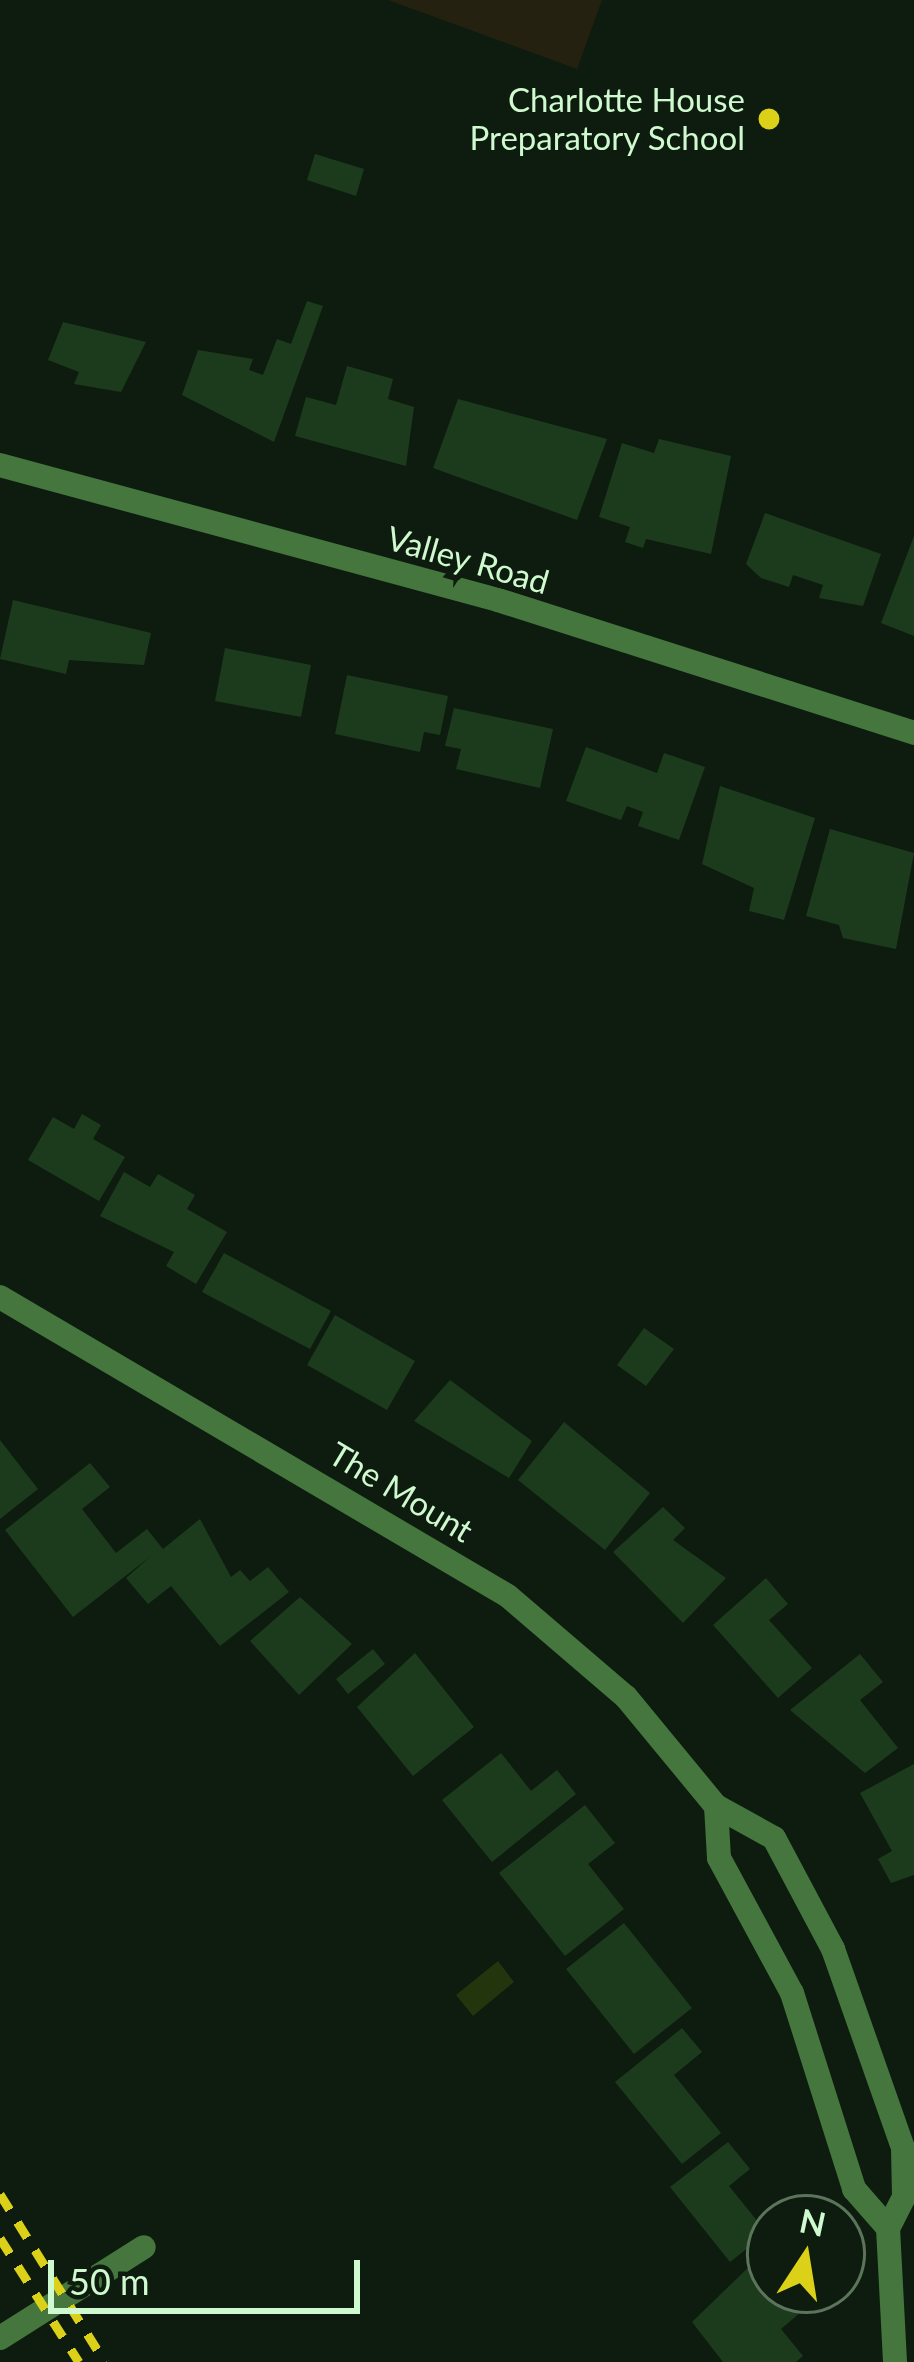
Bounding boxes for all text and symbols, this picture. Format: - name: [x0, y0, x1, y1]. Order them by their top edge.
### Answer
- place label: Charlotte House Preparatory School: [469, 80, 745, 158]
- marker: Charlotte House Preparatory School: [756, 106, 782, 132]
- street label: Valley Road: [382, 518, 554, 602]
- street label: The Mount: [322, 1434, 480, 1550]
- north arrow: [746, 2194, 866, 2314]
- text: N: [796, 2200, 829, 2244]
- scale bar: [54, 2236, 366, 2310]
- text: 50 m: [69, 2259, 150, 2303]

